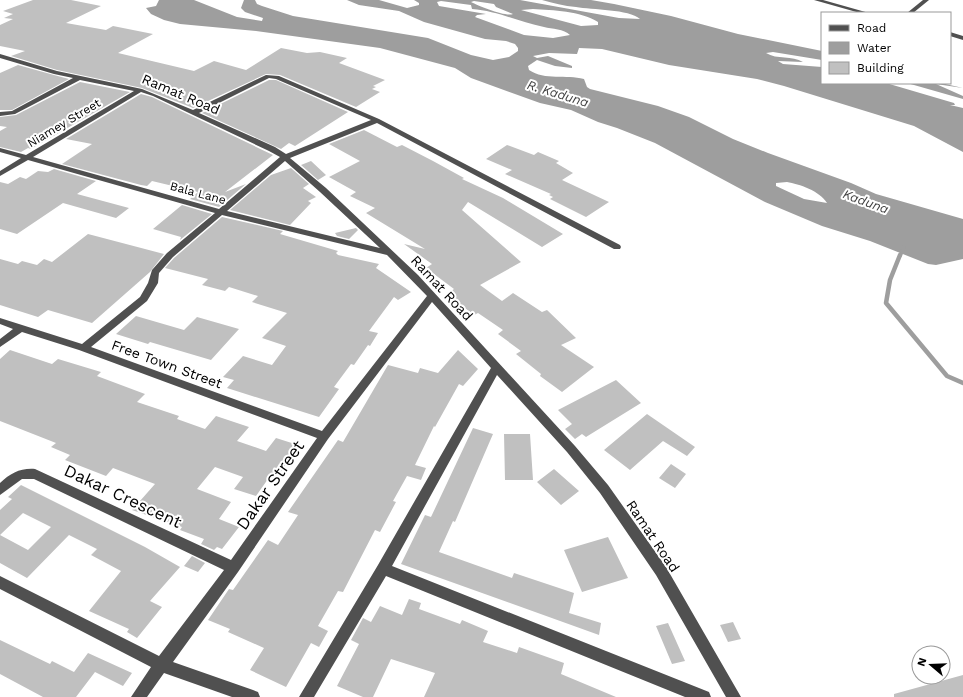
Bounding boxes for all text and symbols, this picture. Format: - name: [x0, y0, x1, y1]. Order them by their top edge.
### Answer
- legend: [821, 12, 951, 84]
- text: Road: [857, 21, 886, 35]
- text: Water: [857, 41, 892, 55]
- text: Building: [857, 61, 904, 75]
- street label: Ramat Road: [140, 70, 222, 118]
- water label: R. Kaduna: [525, 77, 590, 110]
- street label: Niamey Street: [25, 96, 103, 150]
- street label: Bala Lane: [169, 179, 228, 207]
- water label: Kaduna: [841, 186, 891, 217]
- street label: Ramat Road: [408, 252, 476, 324]
- street label: Free Town Street: [110, 337, 225, 391]
- street label: Dakar Street: [232, 436, 308, 534]
- street label: Dakar Crescent: [61, 460, 185, 532]
- street label: Ramat Road: [623, 497, 683, 575]
- north arrow: [911, 645, 951, 685]
- text: N: [915, 656, 929, 668]

